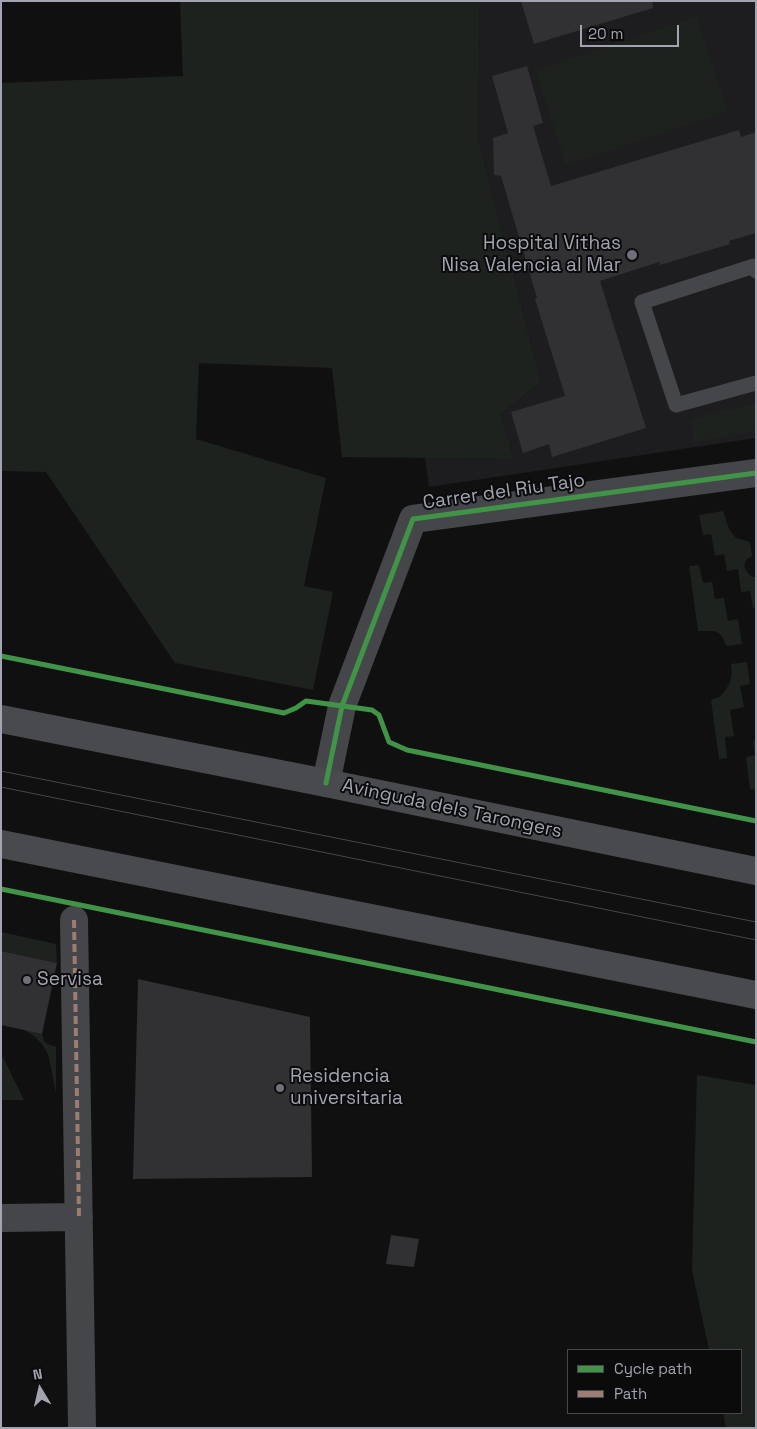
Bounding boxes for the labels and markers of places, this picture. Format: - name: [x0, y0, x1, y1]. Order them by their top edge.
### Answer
- place label: Hospital Vithas Nisa Valencia al Mar: [442, 233, 621, 277]
- marker: Hospital Vithas Nisa Valencia al Mar: [625, 248, 639, 262]
- place label: Servisa: [37, 969, 103, 991]
- marker: Servisa: [21, 974, 33, 986]
- place label: Residencia universitaria: [290, 1066, 403, 1110]
- marker: Residencia universitaria: [274, 1082, 286, 1094]

